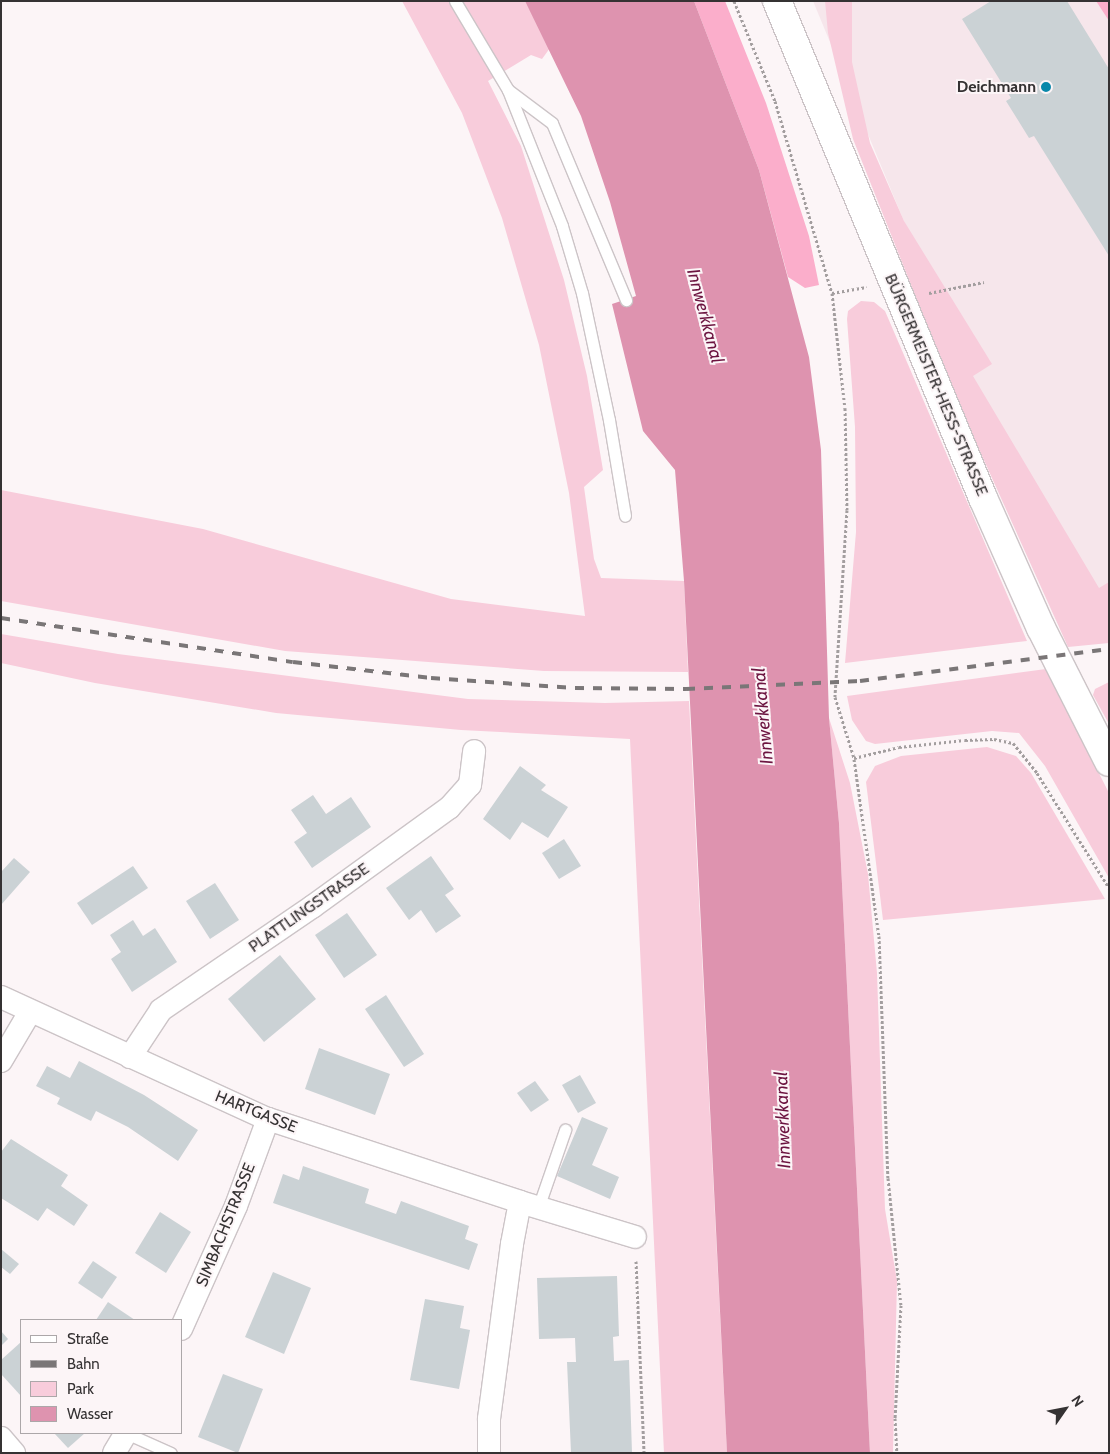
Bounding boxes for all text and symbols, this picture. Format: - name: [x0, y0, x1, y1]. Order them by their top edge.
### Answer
- place label: Deichmann: [957, 77, 1036, 97]
- marker: Deichmann: [1040, 81, 1052, 93]
- water label: Innwerkkanal: [682, 266, 728, 366]
- street label: BÜRGERMEISTER-HESS-STRASSE: [880, 271, 992, 499]
- water label: Innwerkkanal: [748, 667, 778, 765]
- street label: PLATTLINGSTRASSE: [245, 859, 373, 957]
- water label: Innwerkkanal: [771, 1071, 795, 1169]
- street label: HARTGASSE: [212, 1087, 300, 1137]
- street label: SIMBACHSTRASSE: [192, 1160, 260, 1290]
- legend: [20, 1319, 182, 1434]
- text: Straße: [67, 1330, 109, 1348]
- text: Bahn: [67, 1355, 100, 1373]
- text: Park: [67, 1380, 94, 1398]
- north arrow: [1040, 1384, 1090, 1434]
- text: N: [1067, 1392, 1088, 1410]
- text: Wasser: [67, 1405, 113, 1423]

